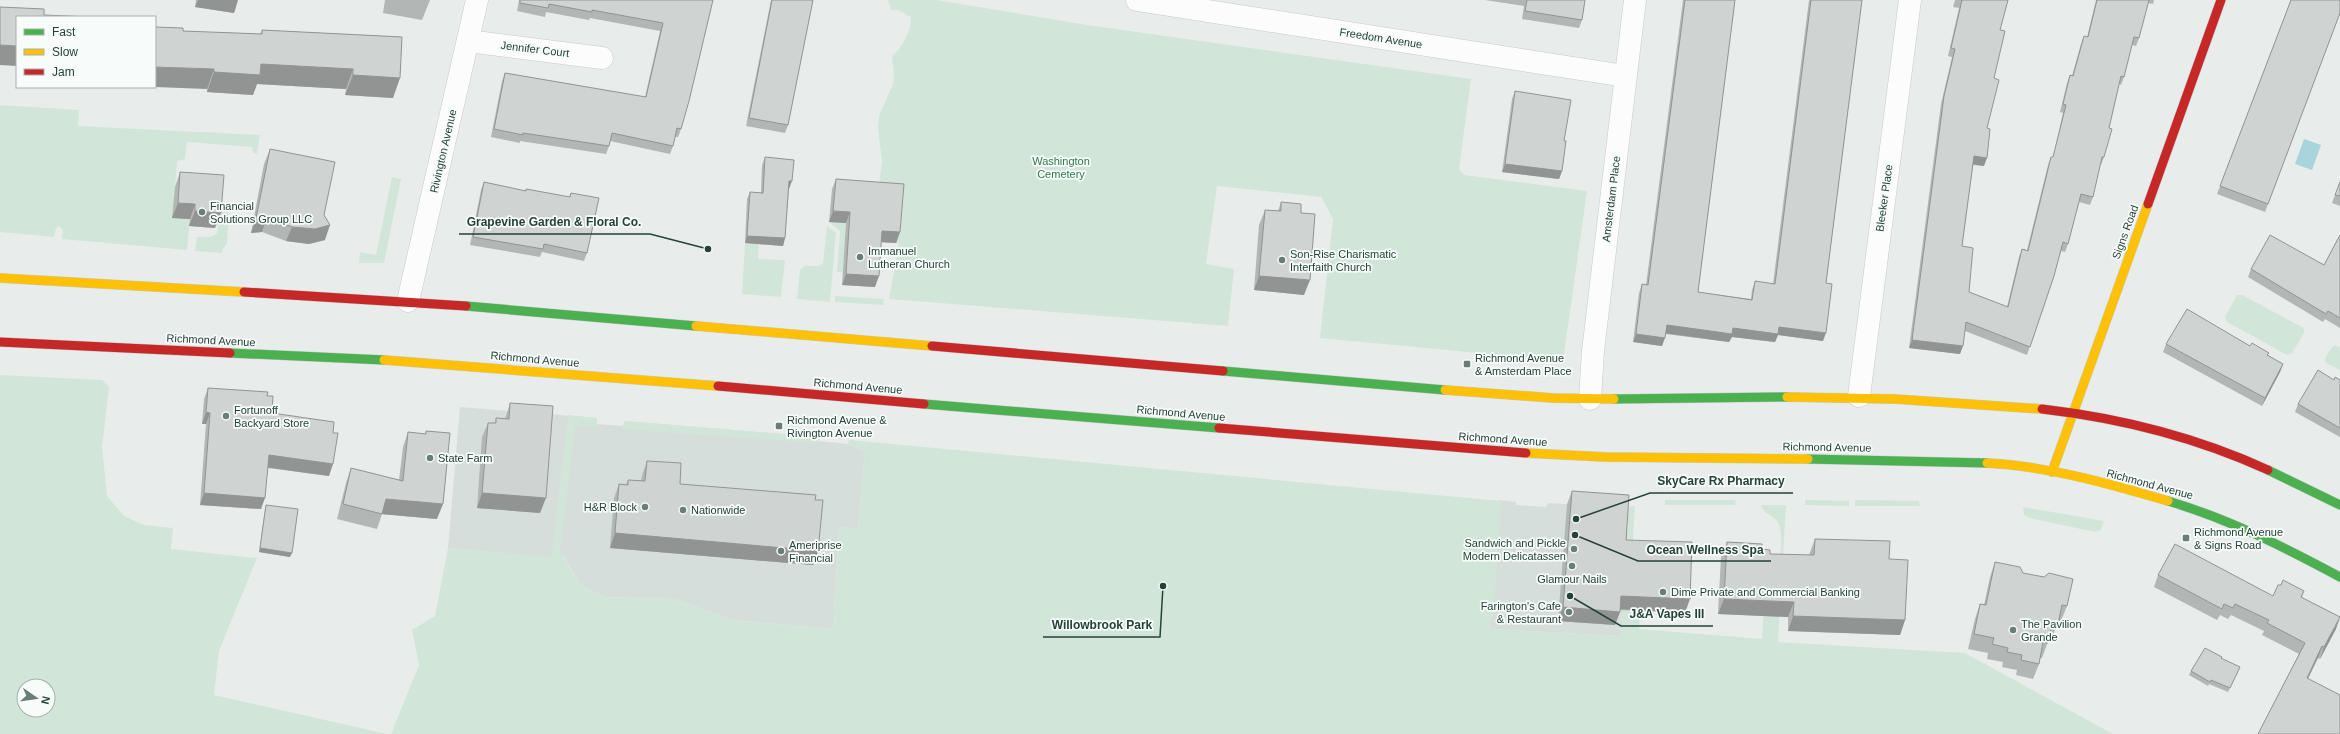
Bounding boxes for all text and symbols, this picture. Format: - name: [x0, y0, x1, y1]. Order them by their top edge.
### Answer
- legend: [16, 16, 156, 88]
- text: Fast: [52, 25, 76, 39]
- street label: Freedom Avenue: [1339, 26, 1423, 50]
- street label: Jennifer Court: [500, 39, 570, 59]
- text: Slow: [52, 45, 78, 59]
- text: Jam: [52, 65, 75, 79]
- street label: Rivington Avenue: [428, 108, 458, 194]
- park label: Washington Cemetery: [1032, 155, 1090, 180]
- street label: Amsterdam Place: [1600, 155, 1622, 243]
- street label: Bleeker Place: [1873, 164, 1895, 232]
- place label: Financial Solutions Group LLC: [210, 200, 312, 225]
- street label: Signs Road: [2110, 203, 2140, 261]
- marker: Financial Solutions Group LLC: [197, 207, 207, 217]
- callout: Grapevine Garden & Floral Co.: [459, 210, 650, 234]
- text: Grapevine Garden & Floral Co.: [467, 215, 641, 229]
- place label: Immanuel Lutheran Church: [868, 245, 950, 270]
- place label: Son-Rise Charismatic Interfaith Church: [1290, 248, 1397, 273]
- marker: Immanuel Lutheran Church: [855, 252, 865, 262]
- marker: Son-Rise Charismatic Interfaith Church: [1277, 255, 1287, 265]
- street label: Richmond Avenue: [166, 332, 256, 348]
- street label: Richmond Avenue: [490, 349, 580, 369]
- place label: Richmond Avenue & Amsterdam Place: [1475, 352, 1572, 377]
- marker: Richmond Avenue & Amsterdam Place: [1462, 359, 1472, 369]
- street label: Richmond Avenue: [813, 376, 903, 396]
- street label: Richmond Avenue: [1136, 403, 1226, 423]
- place label: Fortunoff Backyard Store: [234, 404, 309, 429]
- marker: Fortunoff Backyard Store: [221, 411, 231, 421]
- place label: Richmond Avenue & Rivington Avenue: [787, 414, 887, 439]
- marker: Richmond Avenue & Rivington Avenue: [774, 421, 784, 431]
- street label: Richmond Avenue: [1458, 430, 1548, 448]
- street label: Richmond Avenue: [1782, 440, 1872, 454]
- place label: State Farm: [438, 452, 492, 464]
- marker: State Farm: [425, 453, 435, 463]
- street label: Richmond Avenue: [2105, 467, 2195, 501]
- callout: SkyCare Rx Pharmacy: [1650, 469, 1793, 493]
- text: SkyCare Rx Pharmacy: [1657, 474, 1785, 488]
- place label: H&R Block: [584, 501, 637, 513]
- marker: H&R Block: [640, 502, 650, 512]
- place label: Nationwide: [691, 504, 745, 516]
- marker: Nationwide: [678, 505, 688, 515]
- place label: Richmond Avenue & Signs Road: [2194, 526, 2283, 551]
- marker: Richmond Avenue & Signs Road: [2181, 533, 2191, 543]
- place label: Sandwich and Pickle Modern Delicatassen: [1463, 537, 1566, 562]
- callout: Ocean Wellness Spa: [1638, 537, 1771, 561]
- place label: Ameriprise Financial: [789, 539, 842, 564]
- text: Ocean Wellness Spa: [1646, 543, 1764, 557]
- marker: Sandwich and Pickle Modern Delicatassen: [1569, 544, 1579, 554]
- marker: Ameriprise Financial: [776, 546, 786, 556]
- marker: Glamour Nails: [1567, 561, 1577, 571]
- place label: Glamour Nails: [1537, 573, 1607, 585]
- place label: Dime Private and Commercial Banking: [1671, 586, 1860, 598]
- marker: Dime Private and Commercial Banking: [1658, 587, 1668, 597]
- place label: Farington's Cafe & Restaurant: [1481, 600, 1561, 625]
- callout: J&A Vapes III: [1621, 602, 1713, 626]
- marker: Farington's Cafe & Restaurant: [1564, 607, 1574, 617]
- text: J&A Vapes III: [1630, 607, 1704, 621]
- callout: Willowbrook Park: [1043, 613, 1160, 637]
- text: Willowbrook Park: [1052, 618, 1153, 632]
- place label: The Pavilion Grande: [2021, 618, 2082, 643]
- marker: The Pavilion Grande: [2008, 625, 2018, 635]
- north arrow: [16, 678, 56, 718]
- text: N: [39, 695, 52, 706]

